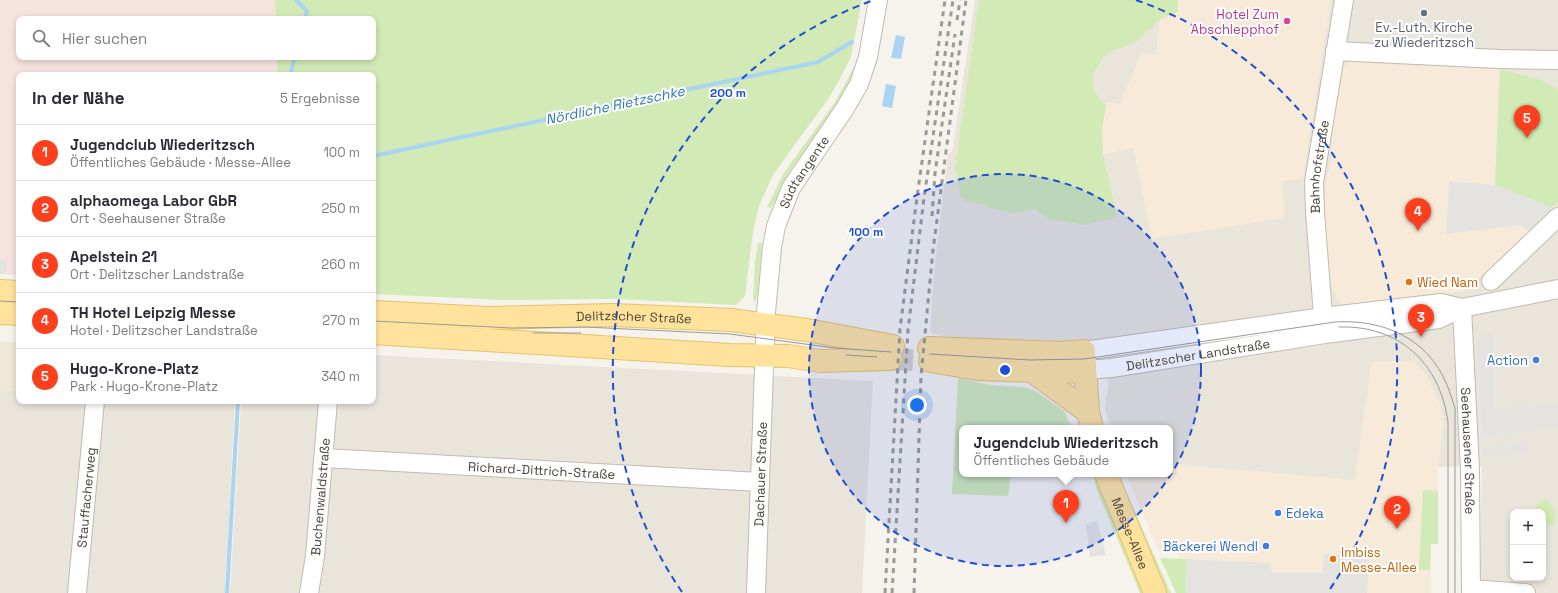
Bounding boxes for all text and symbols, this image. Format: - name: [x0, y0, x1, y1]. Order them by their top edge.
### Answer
- place label: Hotel Zum Abschlepphof: [1191, 6, 1279, 38]
- marker: Ev.-Luth. Kirche zu Wiederitzsch: [1419, 8, 1429, 18]
- search box: [16, 16, 376, 60]
- marker: Hotel Zum Abschlepphof: [1282, 16, 1292, 26]
- place label: Ev.-Luth. Kirche zu Wiederitzsch: [1374, 19, 1474, 51]
- icon: search: [30, 27, 52, 49]
- text: Hier suchen: [62, 29, 147, 48]
- water label: Nördliche Rietzschke: [544, 81, 687, 129]
- text: 200 m: [710, 85, 746, 101]
- text: In der Nähe: [32, 87, 124, 109]
- text: 5 Ergebnisse: [280, 90, 360, 107]
- pin: 5: [1514, 105, 1540, 138]
- street label: Bahnhofstraße: [1306, 119, 1333, 214]
- street label: Südtangente: [776, 132, 833, 211]
- text: Jugendclub Wiederitzsch: [70, 135, 255, 154]
- text: 1: [42, 144, 48, 161]
- text: 100 m: [323, 144, 360, 161]
- text: Öffentliches Gebäude · Messe-Allee: [70, 154, 291, 171]
- text: alphaomega Labor GbR: [70, 191, 237, 210]
- pin: 4: [1405, 198, 1431, 231]
- text: 2: [41, 200, 49, 217]
- text: 250 m: [322, 200, 360, 217]
- text: Ort · Seehausener Straße: [70, 210, 226, 227]
- text: 100 m: [849, 224, 883, 240]
- text: Apelstein 21: [70, 247, 157, 266]
- text: 3: [41, 256, 49, 273]
- text: 260 m: [321, 256, 360, 273]
- text: Ort · Delitzscher Landstraße: [70, 266, 244, 283]
- place label: Wied Nam: [1417, 274, 1478, 291]
- marker: Wied Nam: [1404, 277, 1414, 287]
- text: TH Hotel Leipzig Messe: [70, 303, 236, 322]
- pin: 3: [1408, 304, 1434, 337]
- street label: Delitzscher Straße: [576, 307, 692, 327]
- text: 4: [41, 312, 49, 329]
- text: 270 m: [322, 312, 360, 329]
- text: Hotel · Delitzscher Landstraße: [70, 322, 258, 339]
- street label: Delitzscher Landstraße: [1125, 335, 1271, 375]
- place label: Action: [1487, 352, 1528, 369]
- marker: Action: [1531, 355, 1541, 365]
- text: Hugo-Krone-Platz: [70, 359, 199, 378]
- centre of rings: [998, 363, 1012, 377]
- text: 5: [41, 368, 49, 385]
- text: 340 m: [321, 368, 360, 385]
- text: Park · Hugo-Krone-Platz: [70, 378, 218, 395]
- street label: Seehausener Straße: [1457, 387, 1478, 514]
- your location: [907, 395, 927, 415]
- street label: Dachauer Straße: [750, 421, 771, 527]
- popup: [959, 425, 1173, 477]
- text: Jugendclub Wiederitzsch: [974, 433, 1159, 452]
- street label: Buchenwaldstraße: [307, 437, 334, 556]
- street label: Stauffacherweg: [73, 446, 100, 549]
- text: Öffentliches Gebäude: [974, 452, 1109, 469]
- street label: Richard-Dittrich-Straße: [468, 458, 616, 483]
- pin: 1: [1053, 490, 1079, 523]
- street label: Messe-Allee: [1108, 495, 1152, 572]
- pin: 2: [1384, 496, 1410, 529]
- place label: Edeka: [1286, 505, 1324, 522]
- marker: Edeka: [1273, 508, 1283, 518]
- map controls: [1510, 509, 1546, 581]
- button: +: [1510, 509, 1546, 545]
- place label: Bäckerei Wendl: [1163, 538, 1258, 555]
- marker: Bäckerei Wendl: [1261, 541, 1271, 551]
- place label: Imbiss Messe-Allee: [1341, 544, 1417, 576]
- button: −: [1510, 545, 1546, 581]
- marker: Imbiss Messe-Allee: [1328, 554, 1338, 564]

